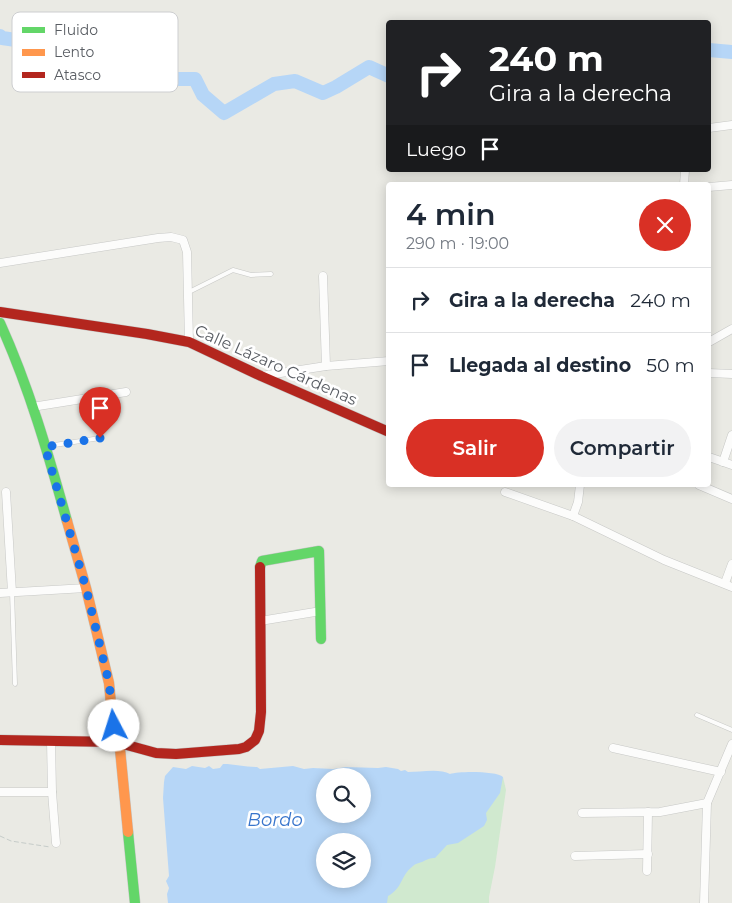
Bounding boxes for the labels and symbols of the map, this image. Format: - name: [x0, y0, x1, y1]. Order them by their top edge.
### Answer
- legend: [12, 12, 178, 92]
- text: Fluido: [54, 21, 98, 39]
- text: Lento: [54, 43, 94, 61]
- text: Atasco: [54, 66, 101, 84]
- street label: Calle Lázaro Cárdenas: [192, 321, 360, 409]
- pin: [79, 387, 121, 438]
- position arrow: [87, 699, 139, 751]
- water label: Bordo: [247, 809, 303, 831]

